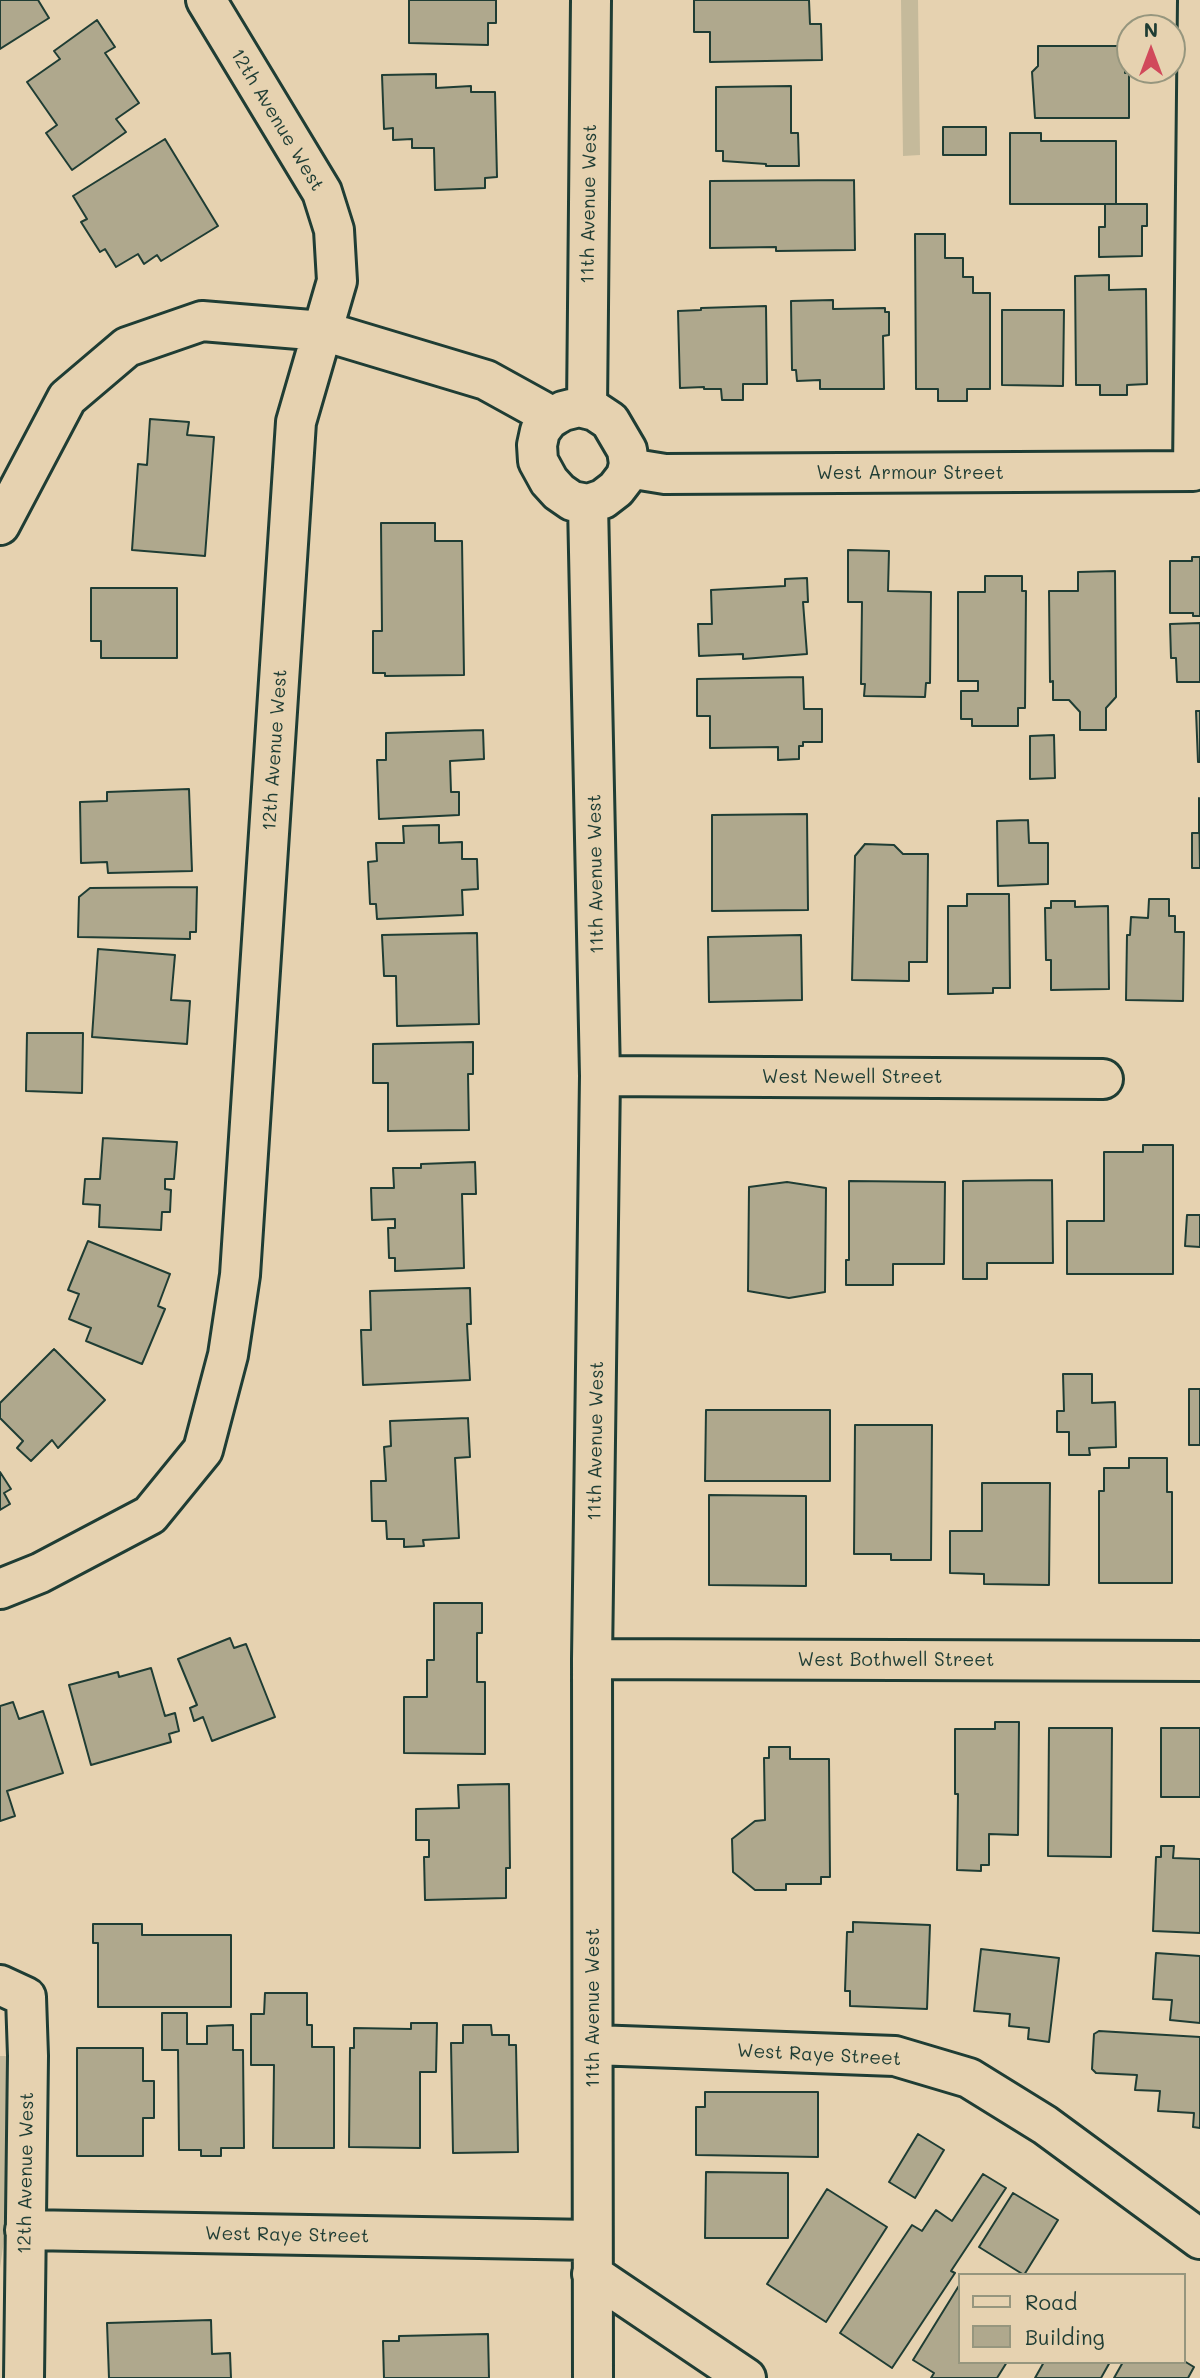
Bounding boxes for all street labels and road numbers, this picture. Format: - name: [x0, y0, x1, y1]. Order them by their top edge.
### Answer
- street label: 12th Avenue West: [225, 45, 329, 195]
- street label: 11th Avenue West: [576, 124, 602, 284]
- street label: West Armour Street: [816, 462, 1004, 484]
- street label: 12th Avenue West: [258, 668, 292, 832]
- street label: 11th Avenue West: [583, 794, 609, 954]
- street label: West Newell Street: [762, 1066, 942, 1088]
- street label: 11th Avenue West: [583, 1361, 609, 1521]
- street label: West Bothwell Street: [798, 1649, 994, 1671]
- street label: 11th Avenue West: [582, 1928, 604, 2088]
- street label: West Raye Street: [736, 2039, 902, 2071]
- street label: 12th Avenue West: [13, 2092, 39, 2254]
- street label: West Raye Street: [205, 2222, 369, 2248]

